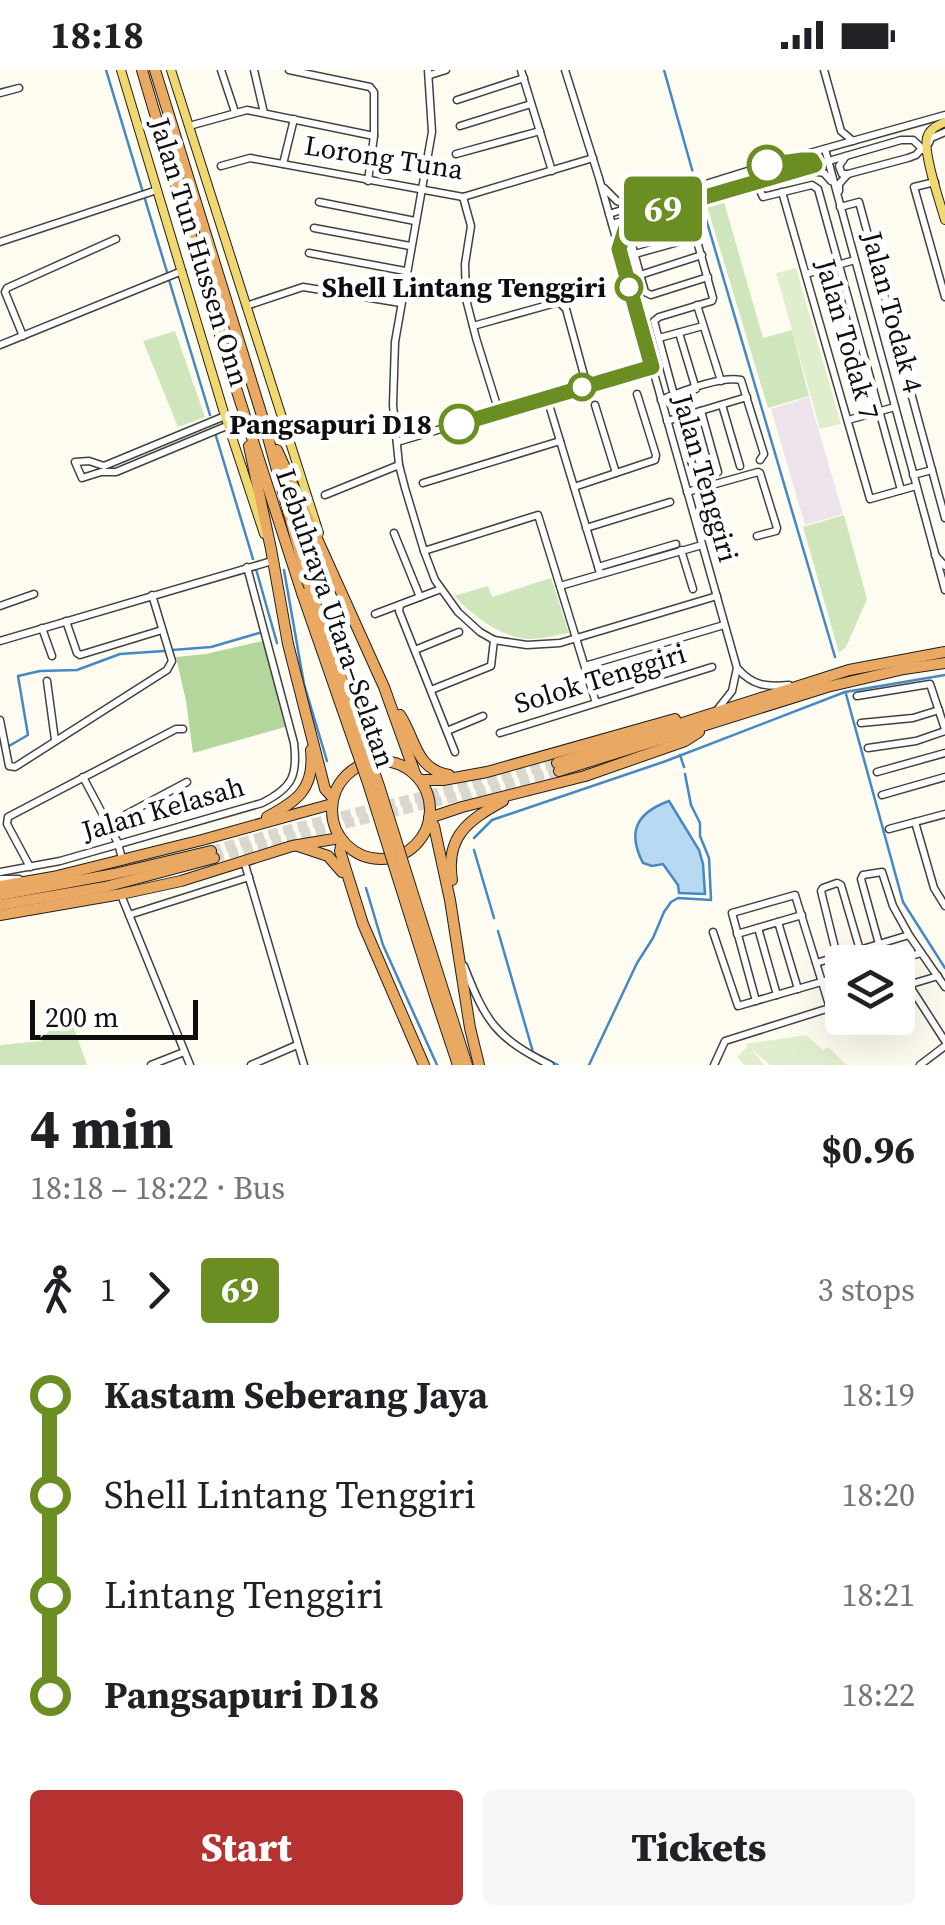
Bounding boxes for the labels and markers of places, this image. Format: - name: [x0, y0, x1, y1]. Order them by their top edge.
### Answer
- unlabelled marker: [748, 146, 786, 184]
- place label: Shell Lintang Tenggiri: [322, 268, 606, 306]
- marker: Shell Lintang Tenggiri: [616, 274, 642, 300]
- unlabelled marker: [569, 374, 595, 400]
- place label: Pangsapuri D18: [229, 405, 432, 443]
- marker: Pangsapuri D18: [440, 405, 478, 443]

